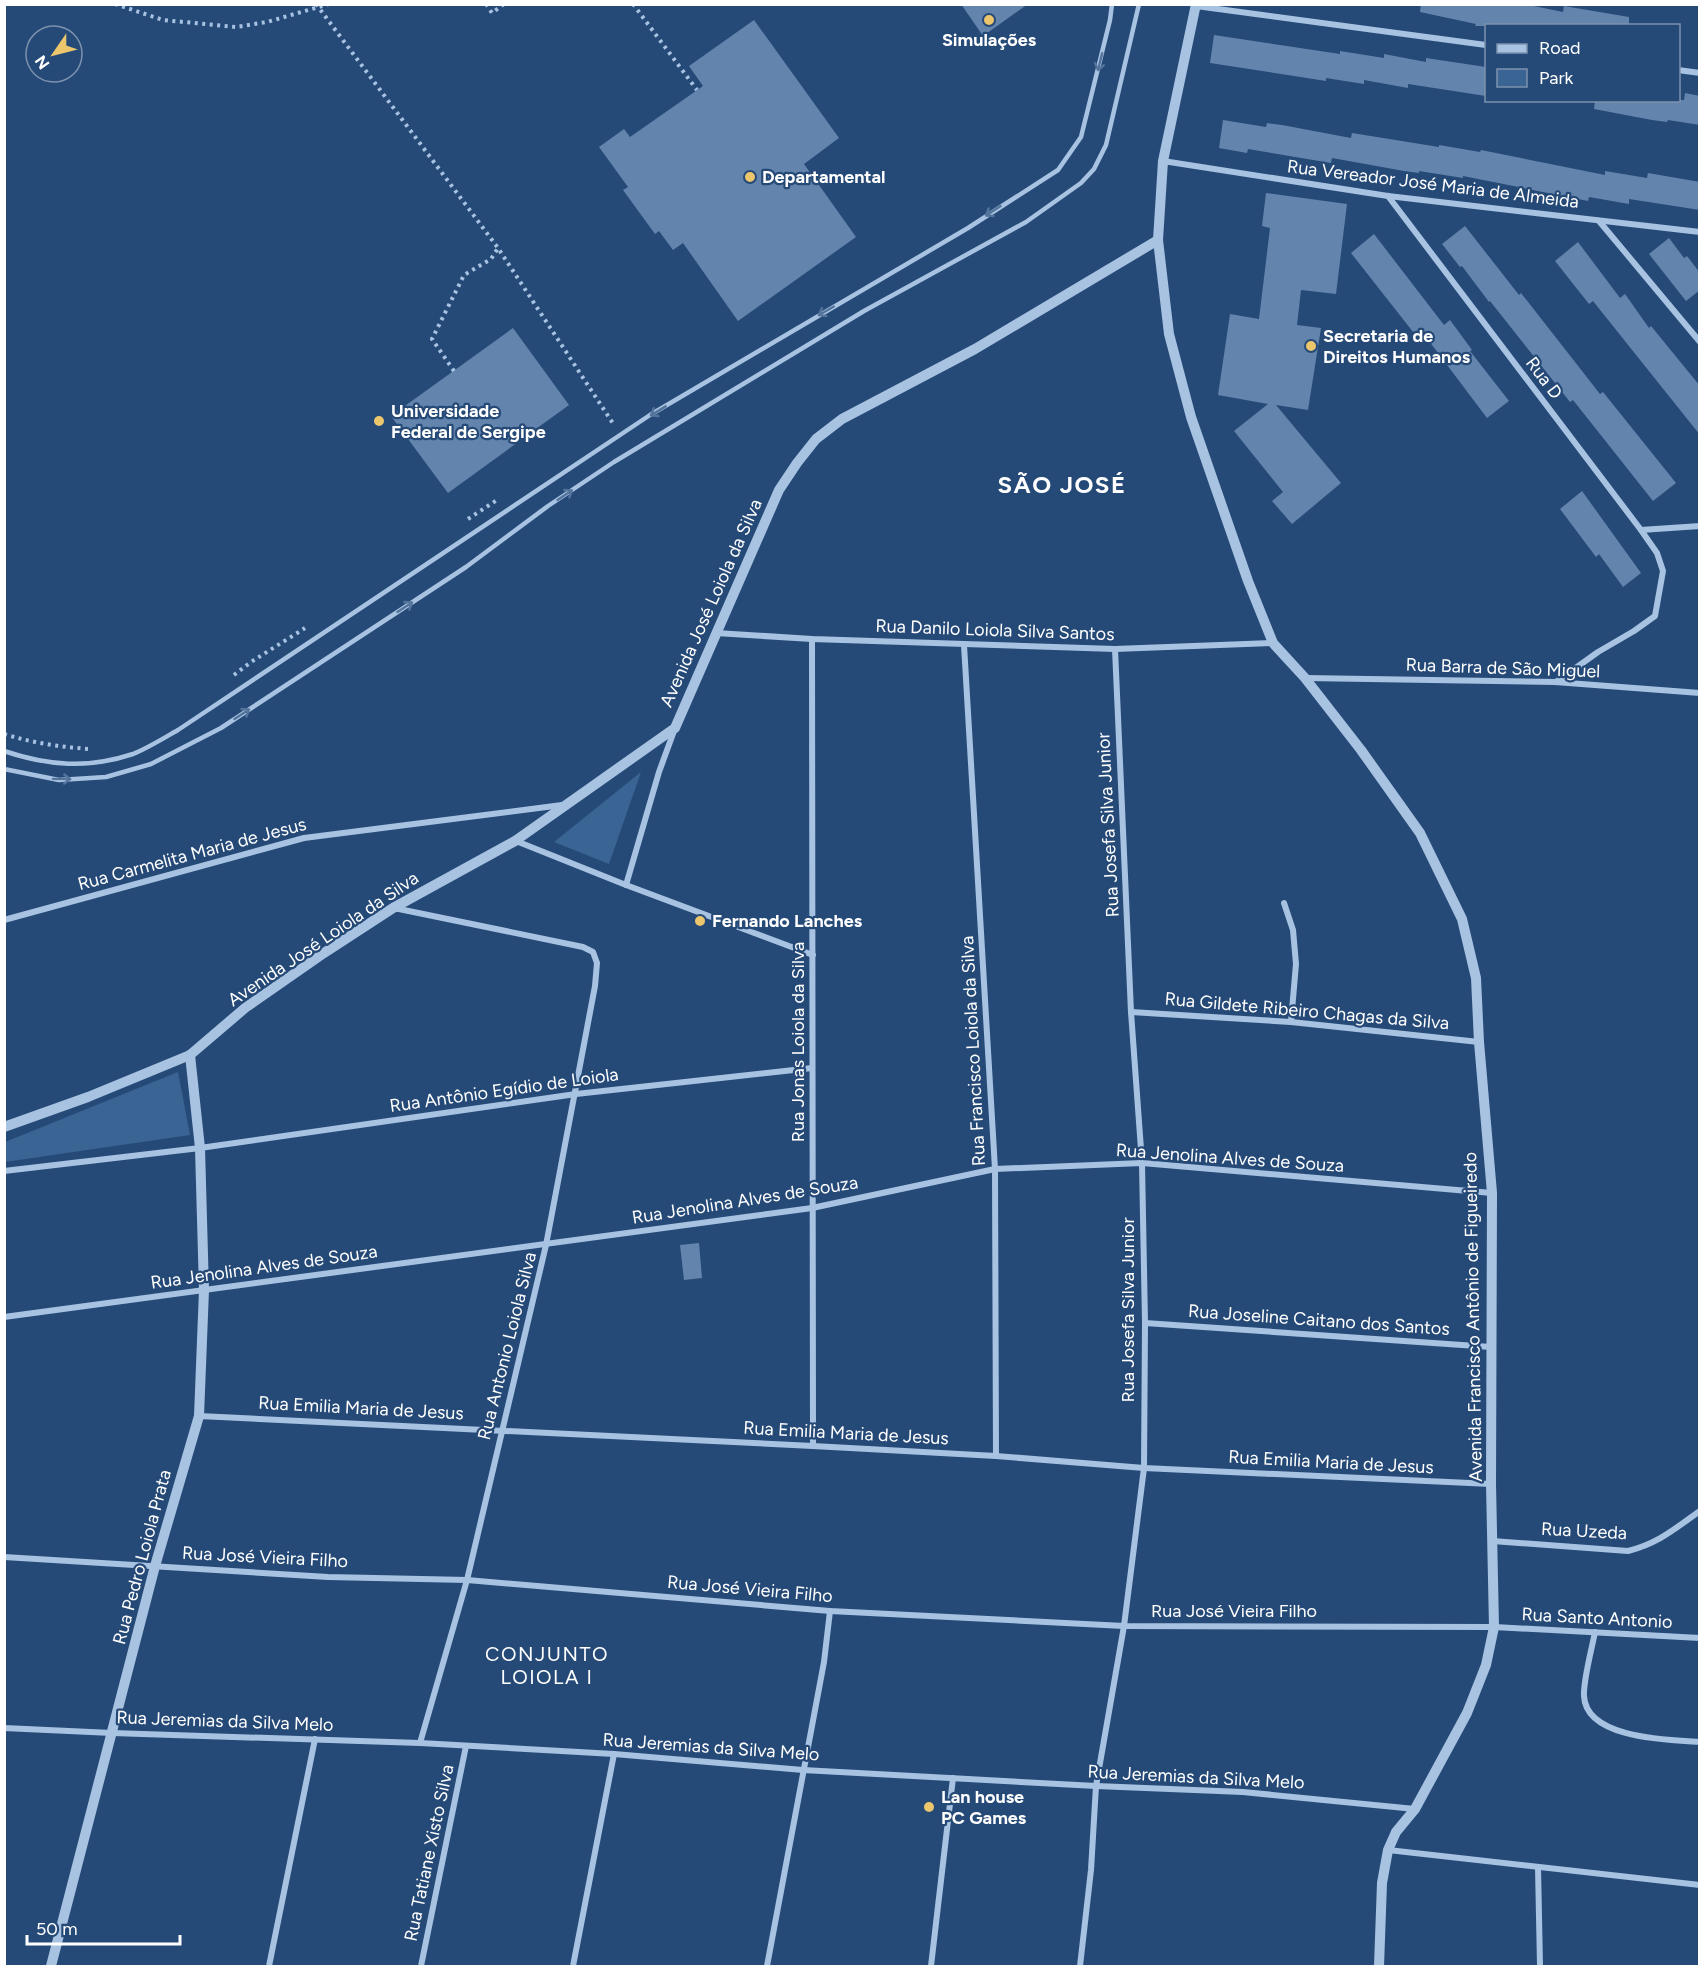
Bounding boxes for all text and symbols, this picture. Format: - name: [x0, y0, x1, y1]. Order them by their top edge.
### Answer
- marker: Simulações: [982, 13, 996, 27]
- north arrow: [24, 24, 84, 84]
- legend: [1485, 24, 1680, 102]
- place label: Simulações: [942, 29, 1037, 51]
- text: Road: [1539, 37, 1580, 59]
- text: N: [31, 52, 53, 73]
- one-way arrow: [1093, 52, 1105, 71]
- text: Park: [1539, 67, 1574, 89]
- street label: Rua Vereador José Maria de Almeida: [1286, 155, 1580, 213]
- place label: Departamental: [762, 166, 885, 188]
- marker: Departamental: [743, 170, 757, 184]
- one-way arrow: [985, 206, 1002, 218]
- one-way arrow: [818, 306, 835, 318]
- place label: Secretaria de Direitos Humanos: [1323, 325, 1471, 368]
- marker: Secretaria de Direitos Humanos: [1304, 339, 1318, 353]
- street label: Rua D: [1521, 352, 1567, 404]
- place label: Universidade Federal de Sergipe: [391, 400, 546, 443]
- one-way arrow: [650, 405, 667, 417]
- marker: Universidade Federal de Sergipe: [372, 414, 386, 428]
- district label: SÃO JOSÉ: [997, 470, 1127, 499]
- one-way arrow: [556, 489, 572, 501]
- street label: Avenida José Loiola da Silva: [655, 496, 767, 710]
- one-way arrow: [396, 601, 413, 613]
- street label: Rua Danilo Loiola Silva Santos: [875, 615, 1115, 645]
- street label: Rua Barra de São Miguel: [1405, 654, 1601, 682]
- one-way arrow: [234, 708, 251, 721]
- street label: Rua Josefa Silva Junior: [1092, 732, 1124, 918]
- one-way arrow: [52, 773, 71, 785]
- street label: Rua Carmelita Maria de Jesus: [75, 813, 309, 895]
- street label: Avenida José Loiola da Silva: [223, 867, 423, 1011]
- place label: Fernando Lanches: [712, 910, 863, 932]
- marker: Fernando Lanches: [693, 914, 707, 928]
- street label: Rua Francisco Loiola da Silva: [956, 935, 990, 1167]
- street label: Rua Jonas Loiola da Silva: [787, 942, 809, 1142]
- street label: Rua Gildete Ribeiro Chagas da Silva: [1164, 988, 1450, 1034]
- street label: Rua Antônio Egídio de Loiola: [388, 1063, 620, 1117]
- street label: Rua Jenolina Alves de Souza: [1115, 1139, 1345, 1177]
- street label: Avenida Francisco Antônio de Figueiredo: [1459, 1152, 1487, 1482]
- street label: Rua Jenolina Alves de Souza: [630, 1171, 860, 1229]
- street label: Rua Josefa Silva Junior: [1117, 1217, 1139, 1403]
- street label: Rua Jenolina Alves de Souza: [149, 1240, 379, 1294]
- street label: Rua Antonio Loiola Silva: [473, 1250, 541, 1442]
- street label: Rua Joseline Caitano dos Santos: [1187, 1300, 1451, 1340]
- street label: Rua Emilia Maria de Jesus: [258, 1392, 464, 1424]
- street label: Rua Emilia Maria de Jesus: [743, 1417, 949, 1449]
- street label: Rua Emilia Maria de Jesus: [1228, 1446, 1434, 1478]
- street label: Rua Pedro Loiola Prata: [108, 1467, 176, 1647]
- street label: Rua Uzeda: [1540, 1518, 1628, 1544]
- street label: Rua José Vieira Filho: [181, 1542, 349, 1572]
- street label: Rua José Vieira Filho: [666, 1571, 834, 1607]
- street label: Rua José Vieira Filho: [1151, 1600, 1317, 1622]
- street label: Rua Santo Antonio: [1521, 1603, 1673, 1633]
- district label: CONJUNTO LOIOLA I: [485, 1642, 609, 1689]
- street label: Rua Jeremias da Silva Melo: [116, 1706, 334, 1736]
- street label: Rua Jeremias da Silva Melo: [602, 1728, 820, 1766]
- street label: Rua Jeremias da Silva Melo: [1087, 1760, 1305, 1794]
- street label: Rua Tatiane Xisto Silva: [400, 1763, 458, 1943]
- place label: Lan house PC Games: [941, 1786, 1027, 1829]
- marker: Lan house PC Games: [922, 1800, 936, 1814]
- scale bar: [27, 1908, 180, 1946]
- text: 50 m: [36, 1918, 78, 1940]

